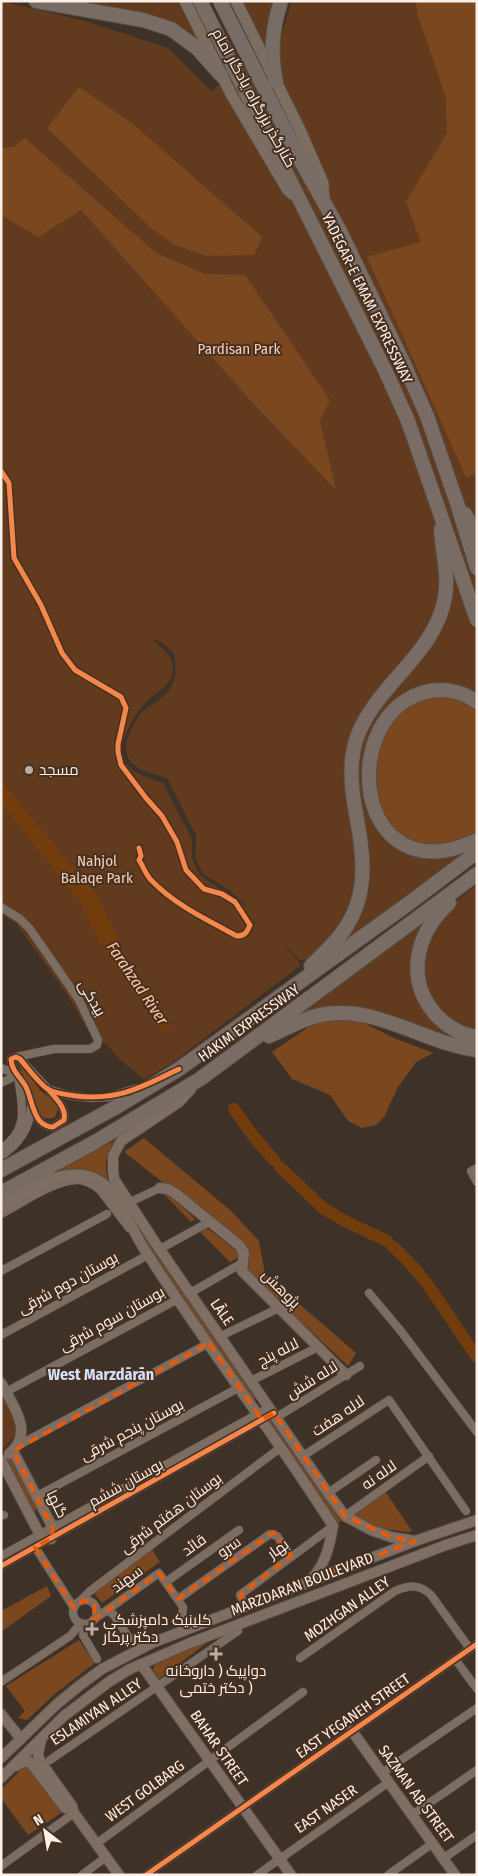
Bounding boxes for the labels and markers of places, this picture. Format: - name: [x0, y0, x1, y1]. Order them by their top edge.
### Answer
- place label: مسجد: [39, 761, 79, 779]
- marker: مسجد: [23, 764, 35, 776]
- place label: کلینیک دامپزشکی دکتر پرکار: [102, 1611, 211, 1647]
- marker: کلینیک دامپزشکی دکتر پرکار: [85, 1622, 99, 1636]
- marker: دواپیک ( داروخانه دکتر ختمی ): [210, 1648, 222, 1660]
- place label: دواپیک ( داروخانه دکتر ختمی ): [166, 1662, 266, 1698]

